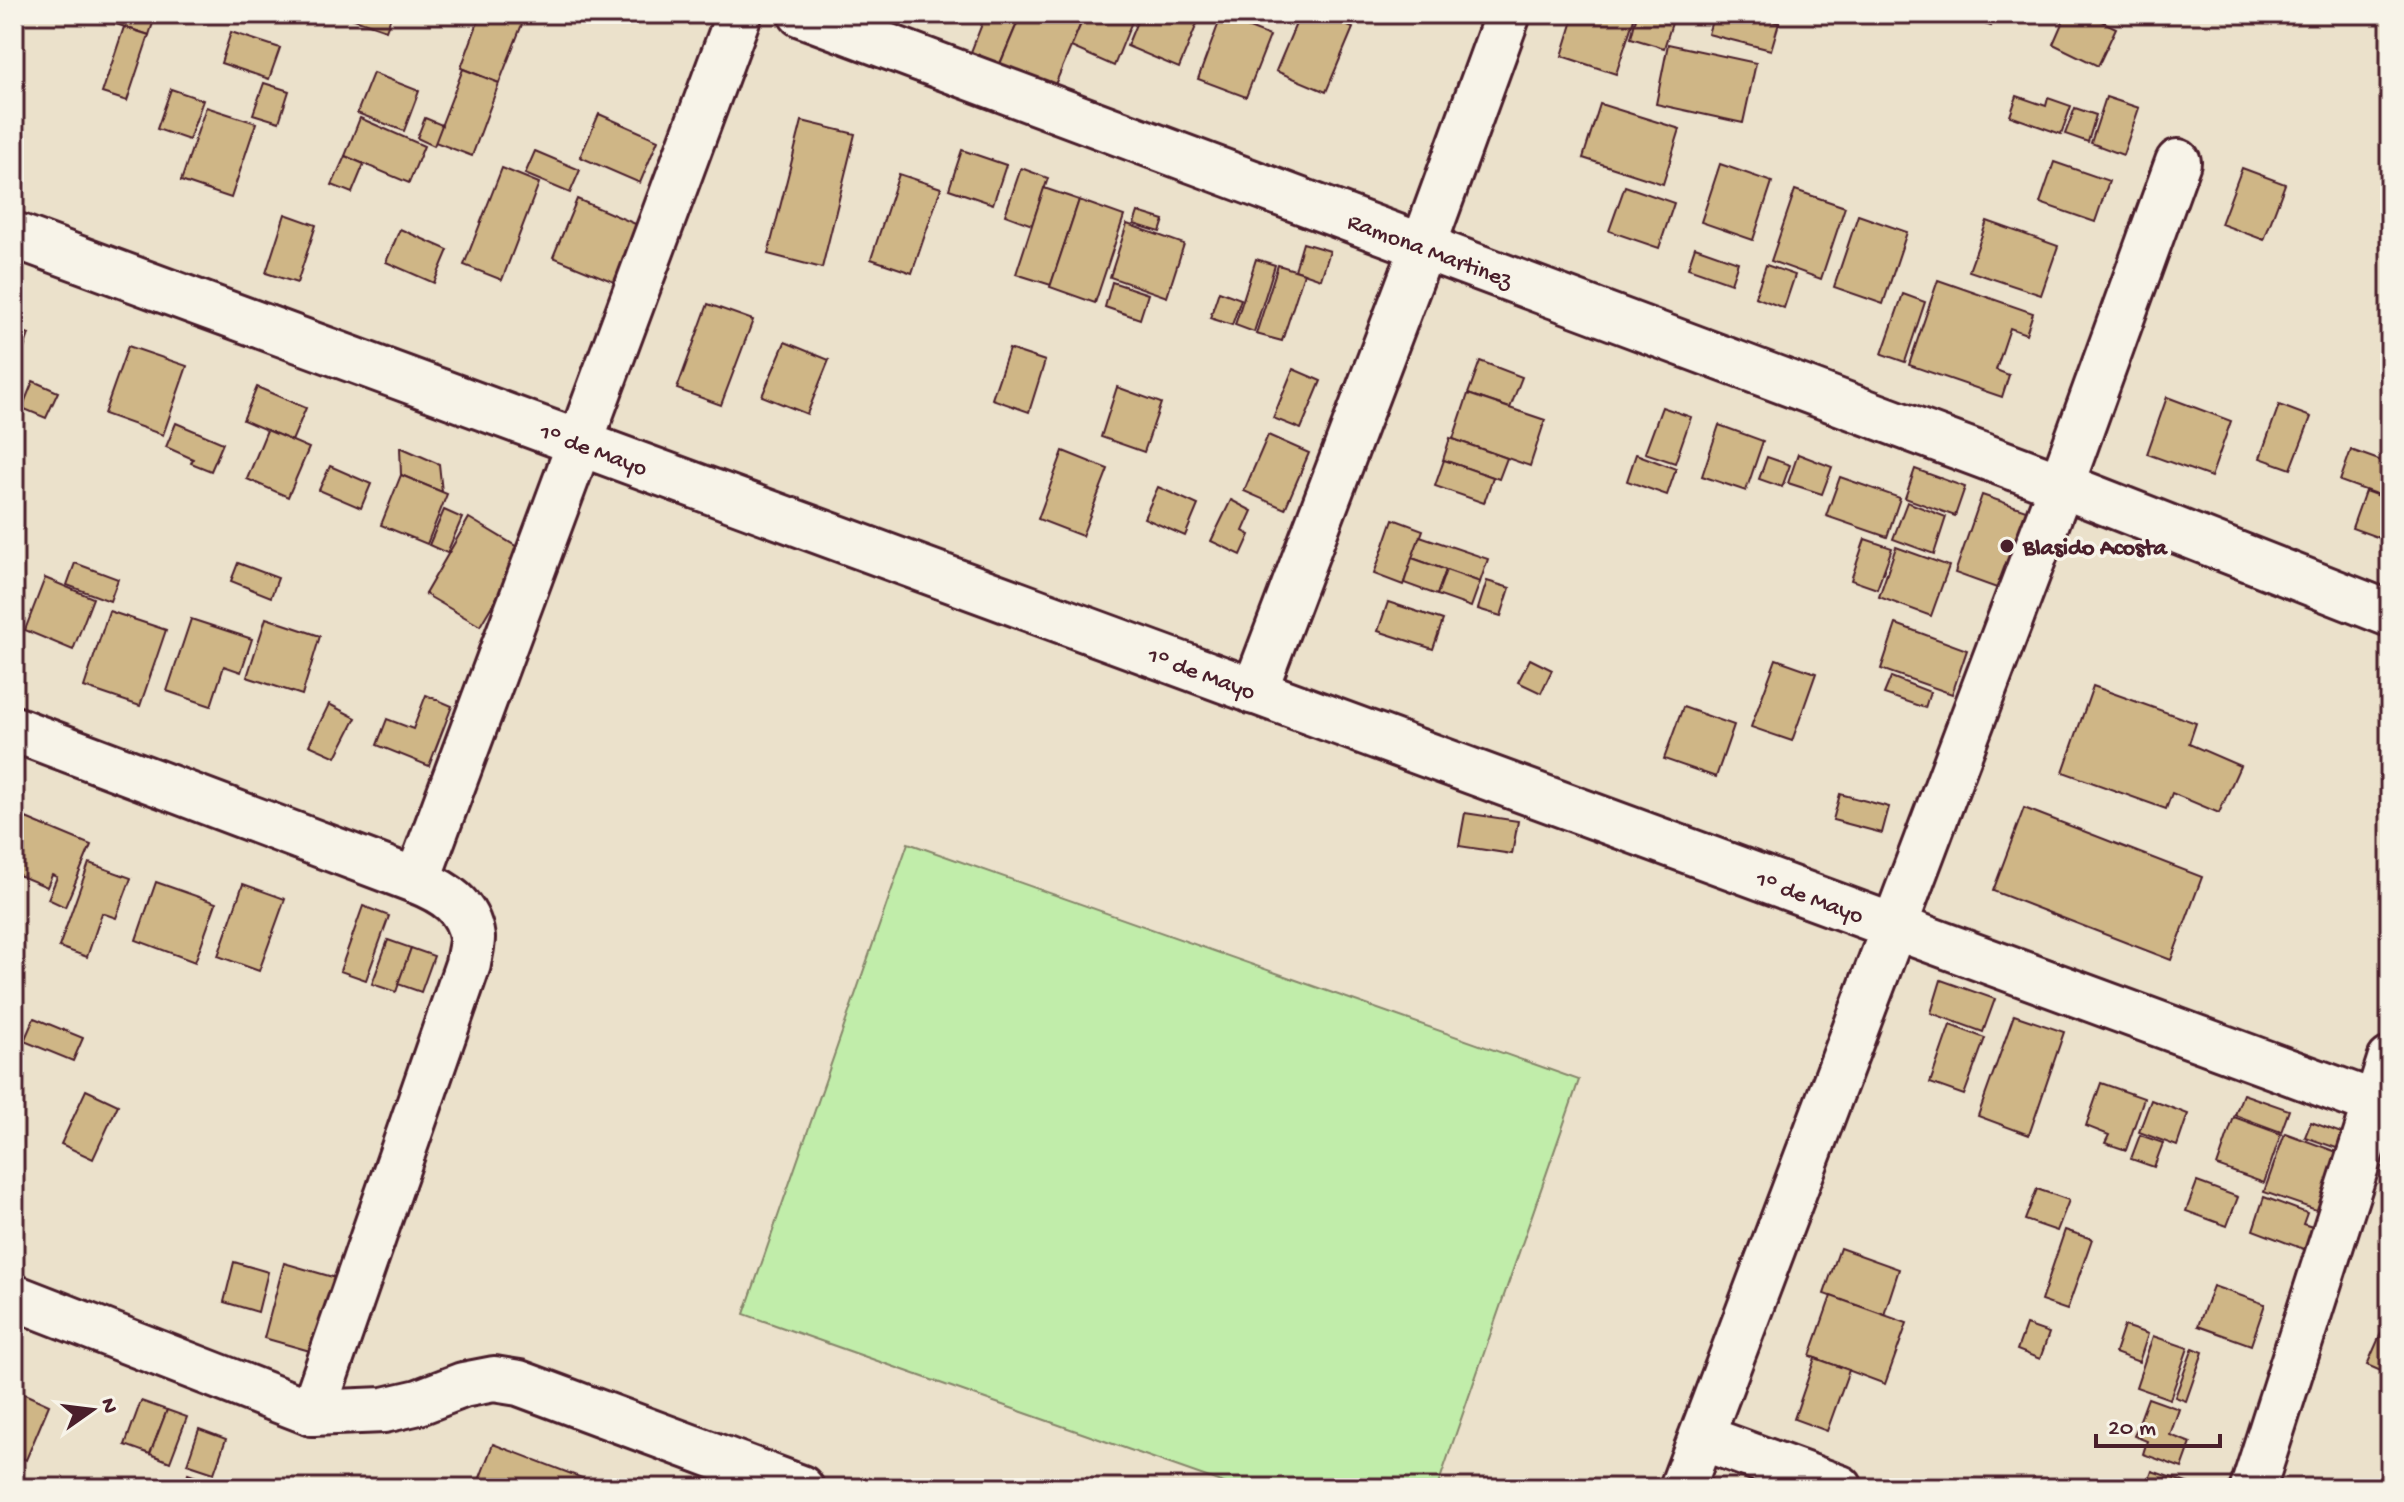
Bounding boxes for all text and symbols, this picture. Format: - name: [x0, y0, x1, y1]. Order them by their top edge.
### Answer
- street label: Ramona Martinez: [1343, 209, 1517, 297]
- street label: 1° de Mayo: [534, 418, 651, 485]
- place label: Blasido Acosta: [2022, 535, 2169, 564]
- marker: Blasido Acosta: [1998, 537, 2016, 555]
- street label: 1° de Mayo: [1142, 642, 1259, 708]
- street label: 1° de Mayo: [1750, 866, 1867, 932]
- north arrow: [52, 1370, 132, 1450]
- text: N: [93, 1396, 122, 1416]
- scale bar: [2096, 1398, 2220, 1448]
- text: 20 m: [2108, 1415, 2156, 1444]

